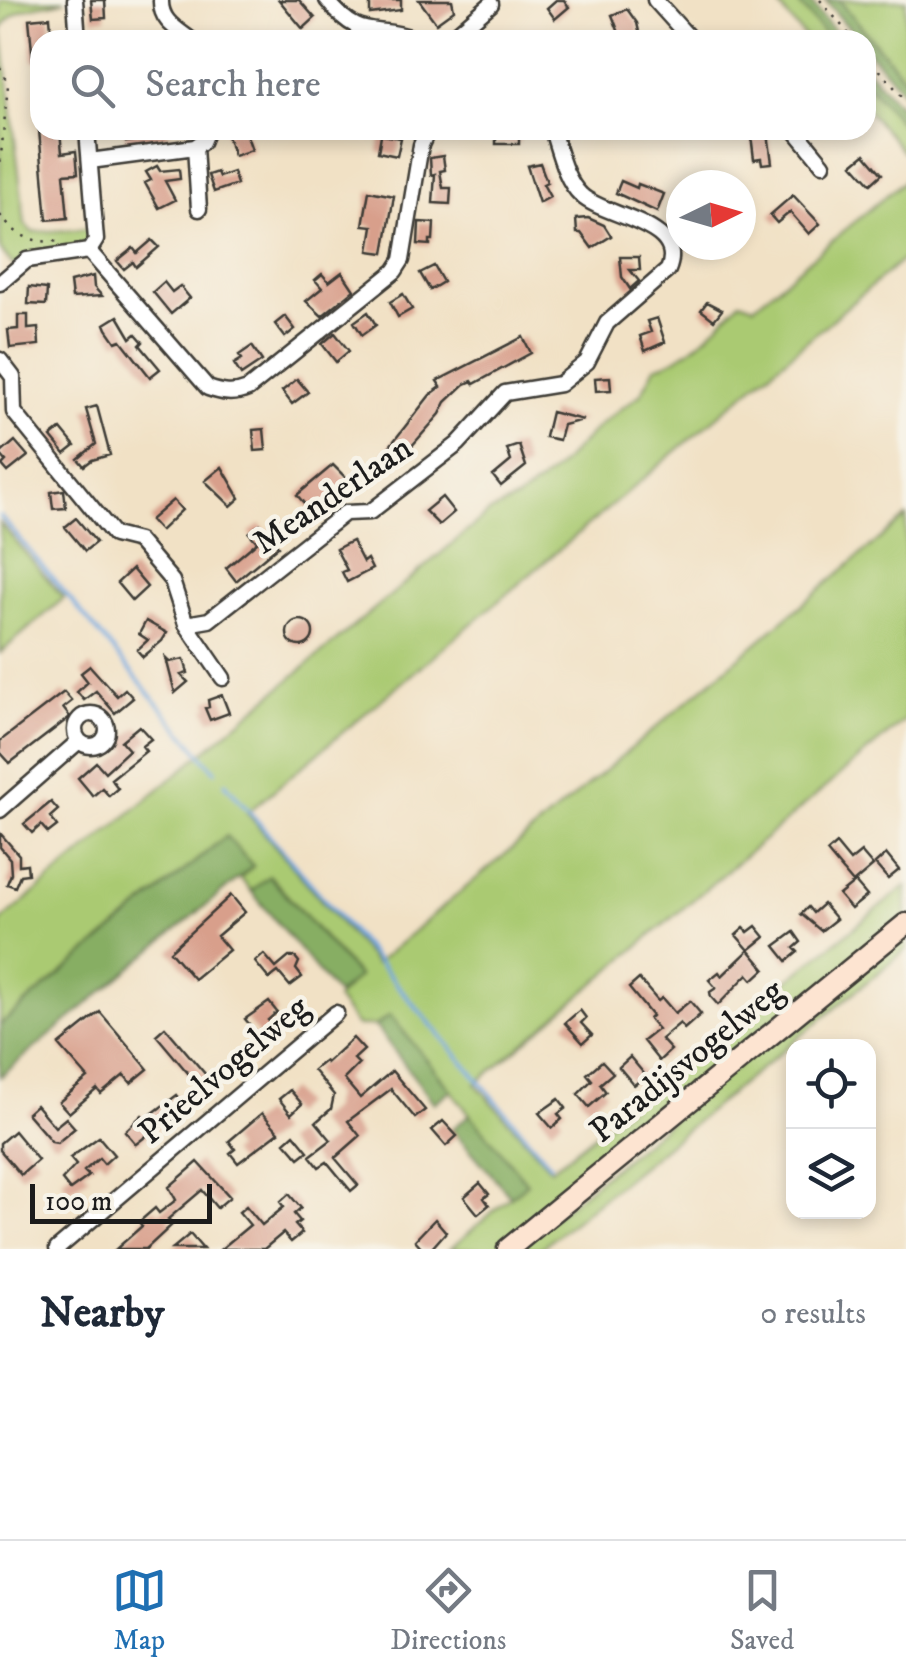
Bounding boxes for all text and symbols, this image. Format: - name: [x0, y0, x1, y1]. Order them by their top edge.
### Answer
- search box: [30, 30, 876, 140]
- icon: search: [65, 58, 120, 113]
- text: Search here: [145, 61, 321, 109]
- north arrow: [666, 170, 756, 260]
- street label: Meanderlaan: [245, 426, 421, 565]
- street label: Paradijsvogelweg: [581, 969, 794, 1153]
- street label: Prieelvogelweg: [130, 986, 319, 1155]
- map controls: [786, 1039, 876, 1219]
- button: locate: [786, 1039, 876, 1129]
- button: layers: [786, 1129, 876, 1219]
- scale bar: [30, 1179, 212, 1224]
- text: 100 m: [45, 1184, 112, 1219]
- text: Nearby: [40, 1288, 164, 1340]
- text: 0 results: [760, 1294, 866, 1334]
- tab: Map: [112, 1563, 167, 1658]
- tab: Directions: [390, 1563, 506, 1658]
- tab: Saved: [730, 1563, 794, 1658]

